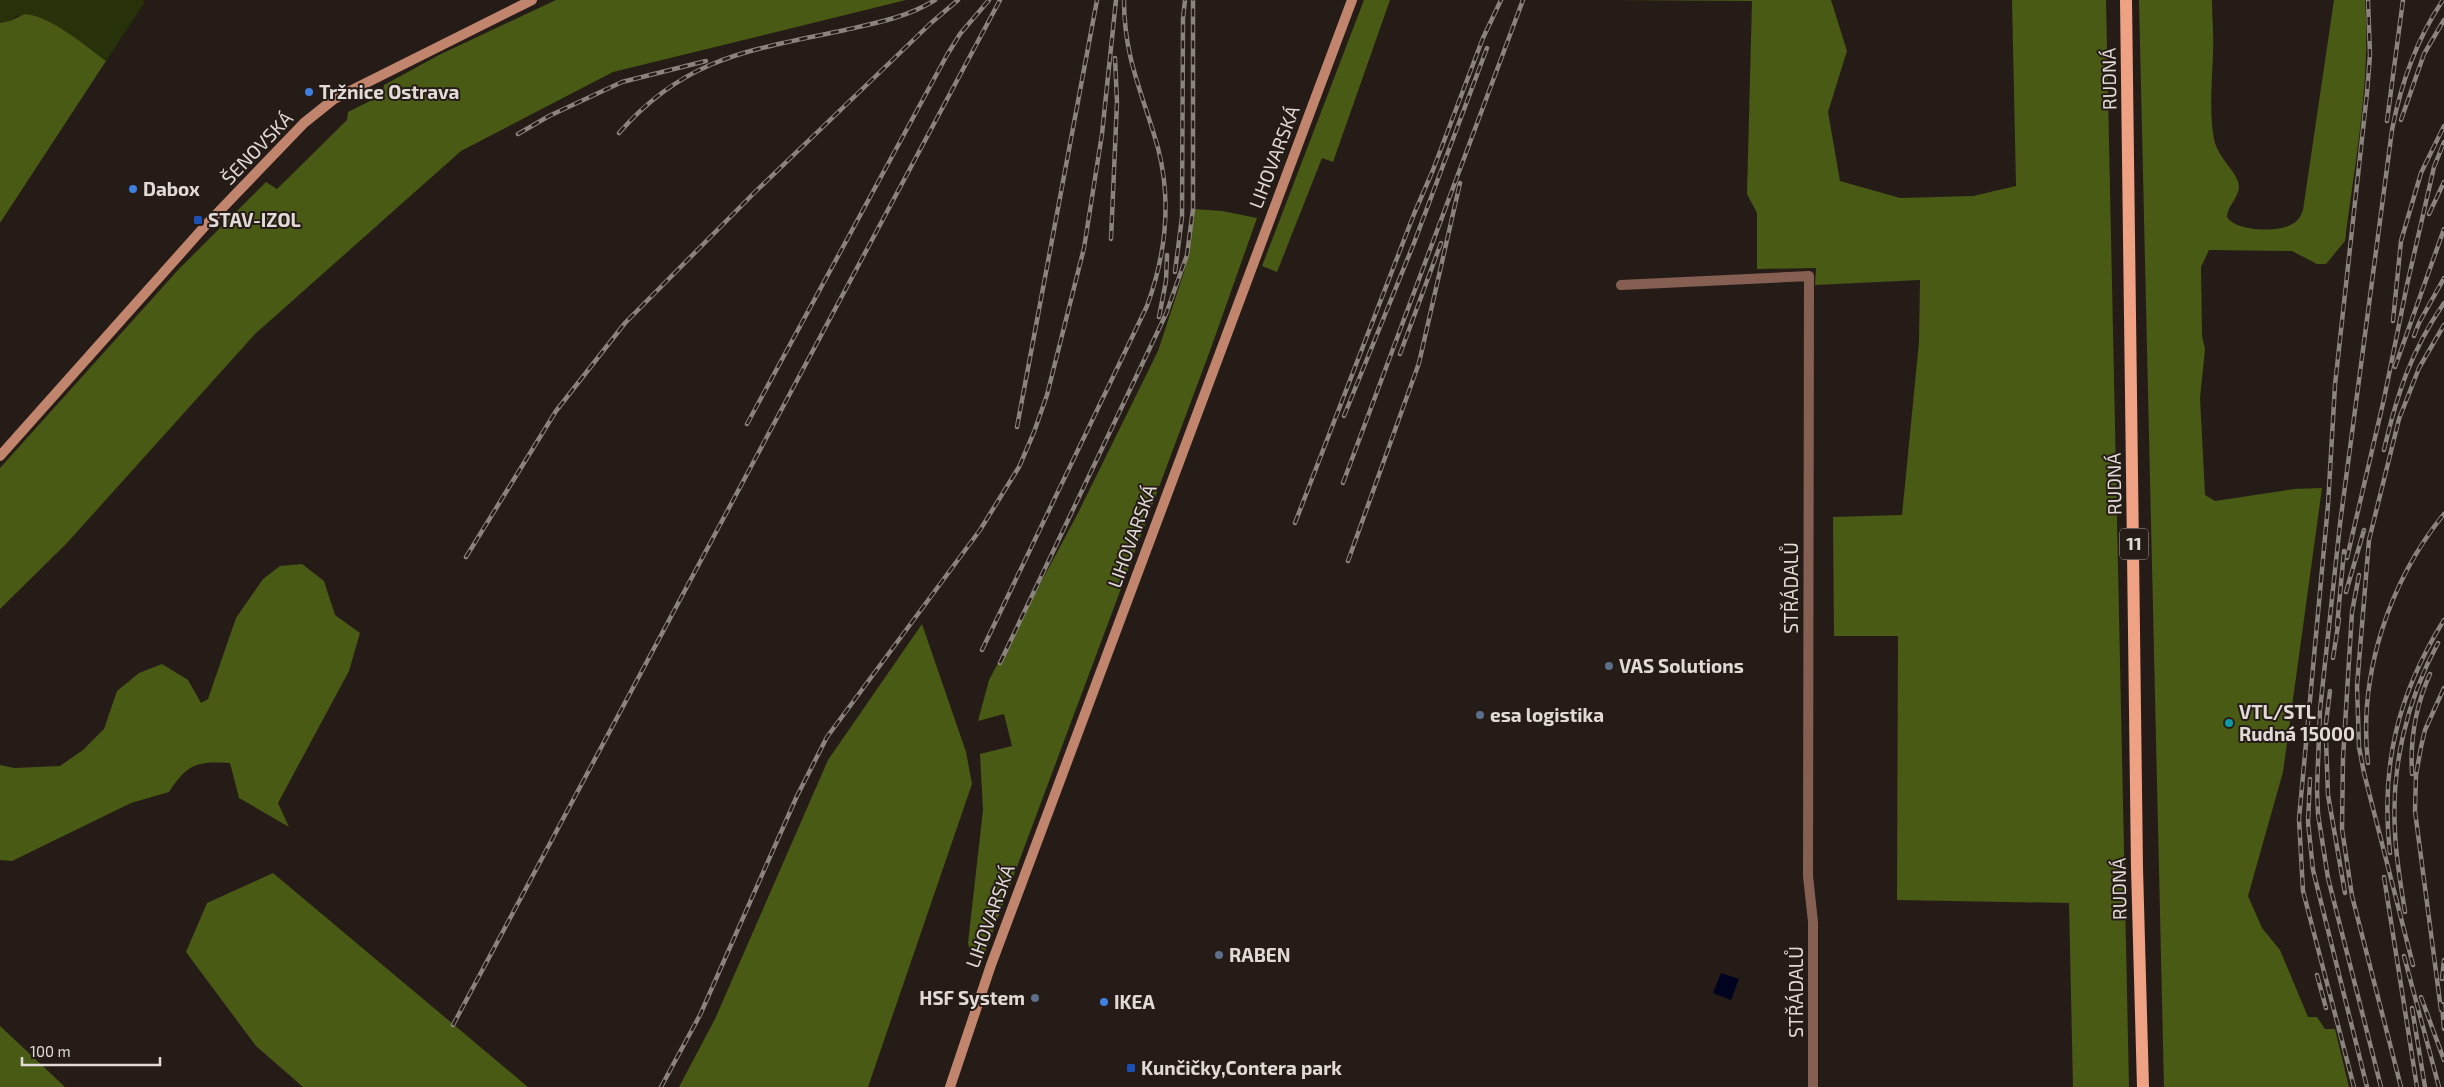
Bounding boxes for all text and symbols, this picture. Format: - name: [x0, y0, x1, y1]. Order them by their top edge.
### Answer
- street label: RUDNÁ: [2096, 48, 2121, 110]
- place label: Tržnice Ostrava: [319, 80, 459, 103]
- marker: Tržnice Ostrava: [303, 86, 315, 98]
- street label: LIHOVARSKÁ: [1243, 102, 1304, 211]
- street label: ŠENOVSKÁ: [216, 106, 297, 189]
- place label: Dabox: [143, 177, 200, 200]
- marker: Dabox: [127, 183, 139, 195]
- place label: STAV-IZOL: [208, 208, 301, 231]
- marker: STAV-IZOL: [192, 214, 204, 226]
- street label: RUDNÁ: [2101, 453, 2126, 515]
- street label: LIHOVARSKÁ: [1102, 481, 1161, 591]
- road number: 11: [2120, 528, 2148, 560]
- street label: STŘÁDALŮ: [1779, 542, 1802, 634]
- place label: VAS Solutions: [1619, 654, 1744, 677]
- marker: VAS Solutions: [1603, 660, 1615, 672]
- place label: VTL/STL Rudná 15000: [2239, 700, 2355, 745]
- place label: esa logistika: [1490, 703, 1604, 726]
- marker: esa logistika: [1474, 709, 1486, 721]
- marker: VTL/STL Rudná 15000: [2223, 717, 2235, 729]
- street label: RUDNÁ: [2106, 858, 2131, 920]
- street label: LIHOVARSKÁ: [960, 861, 1019, 971]
- place label: RABEN: [1229, 943, 1291, 966]
- street label: STŘÁDALŮ: [1784, 946, 1807, 1038]
- marker: RABEN: [1213, 949, 1225, 961]
- place label: HSF System: [919, 986, 1025, 1010]
- place label: IKEA: [1114, 990, 1155, 1013]
- marker: HSF System: [1029, 992, 1041, 1004]
- marker: IKEA: [1098, 996, 1110, 1008]
- scale bar: [22, 1034, 160, 1066]
- text: 100 m: [30, 1042, 71, 1060]
- place label: Kunčičky,Contera park: [1141, 1056, 1342, 1080]
- marker: Kunčičky,Contera park: [1125, 1062, 1137, 1074]

